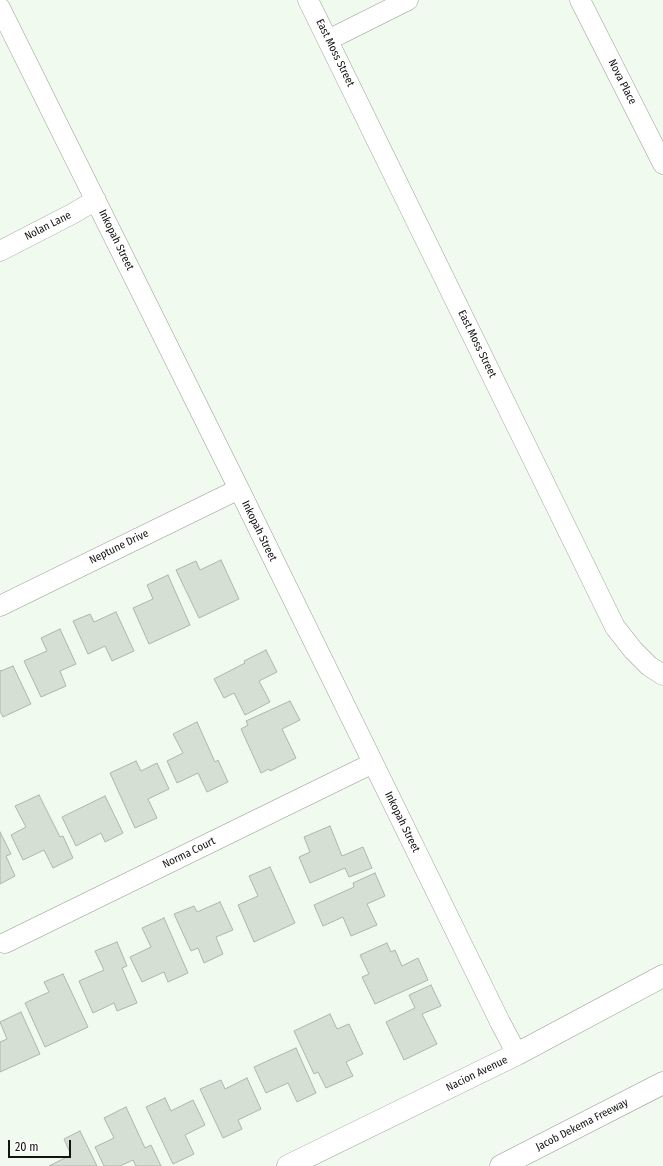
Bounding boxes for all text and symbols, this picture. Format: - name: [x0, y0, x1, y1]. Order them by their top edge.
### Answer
- street label: East Moss Street: [313, 17, 357, 89]
- street label: Nova Place: [605, 57, 639, 107]
- street label: Inkopah Street: [96, 207, 136, 273]
- street label: Nolan Lane: [23, 209, 73, 243]
- street label: East Moss Street: [455, 308, 499, 380]
- street label: Inkopah Street: [239, 498, 279, 564]
- street label: Neptune Drive: [87, 527, 151, 567]
- street label: Inkopah Street: [382, 789, 422, 855]
- street label: Norma Court: [160, 835, 218, 871]
- street label: Nacion Avenue: [444, 1053, 510, 1095]
- street label: Jacob Dekema Freeway: [534, 1096, 630, 1154]
- scale bar: [10, 1132, 73, 1158]
- text: 20 m: [15, 1140, 39, 1154]

